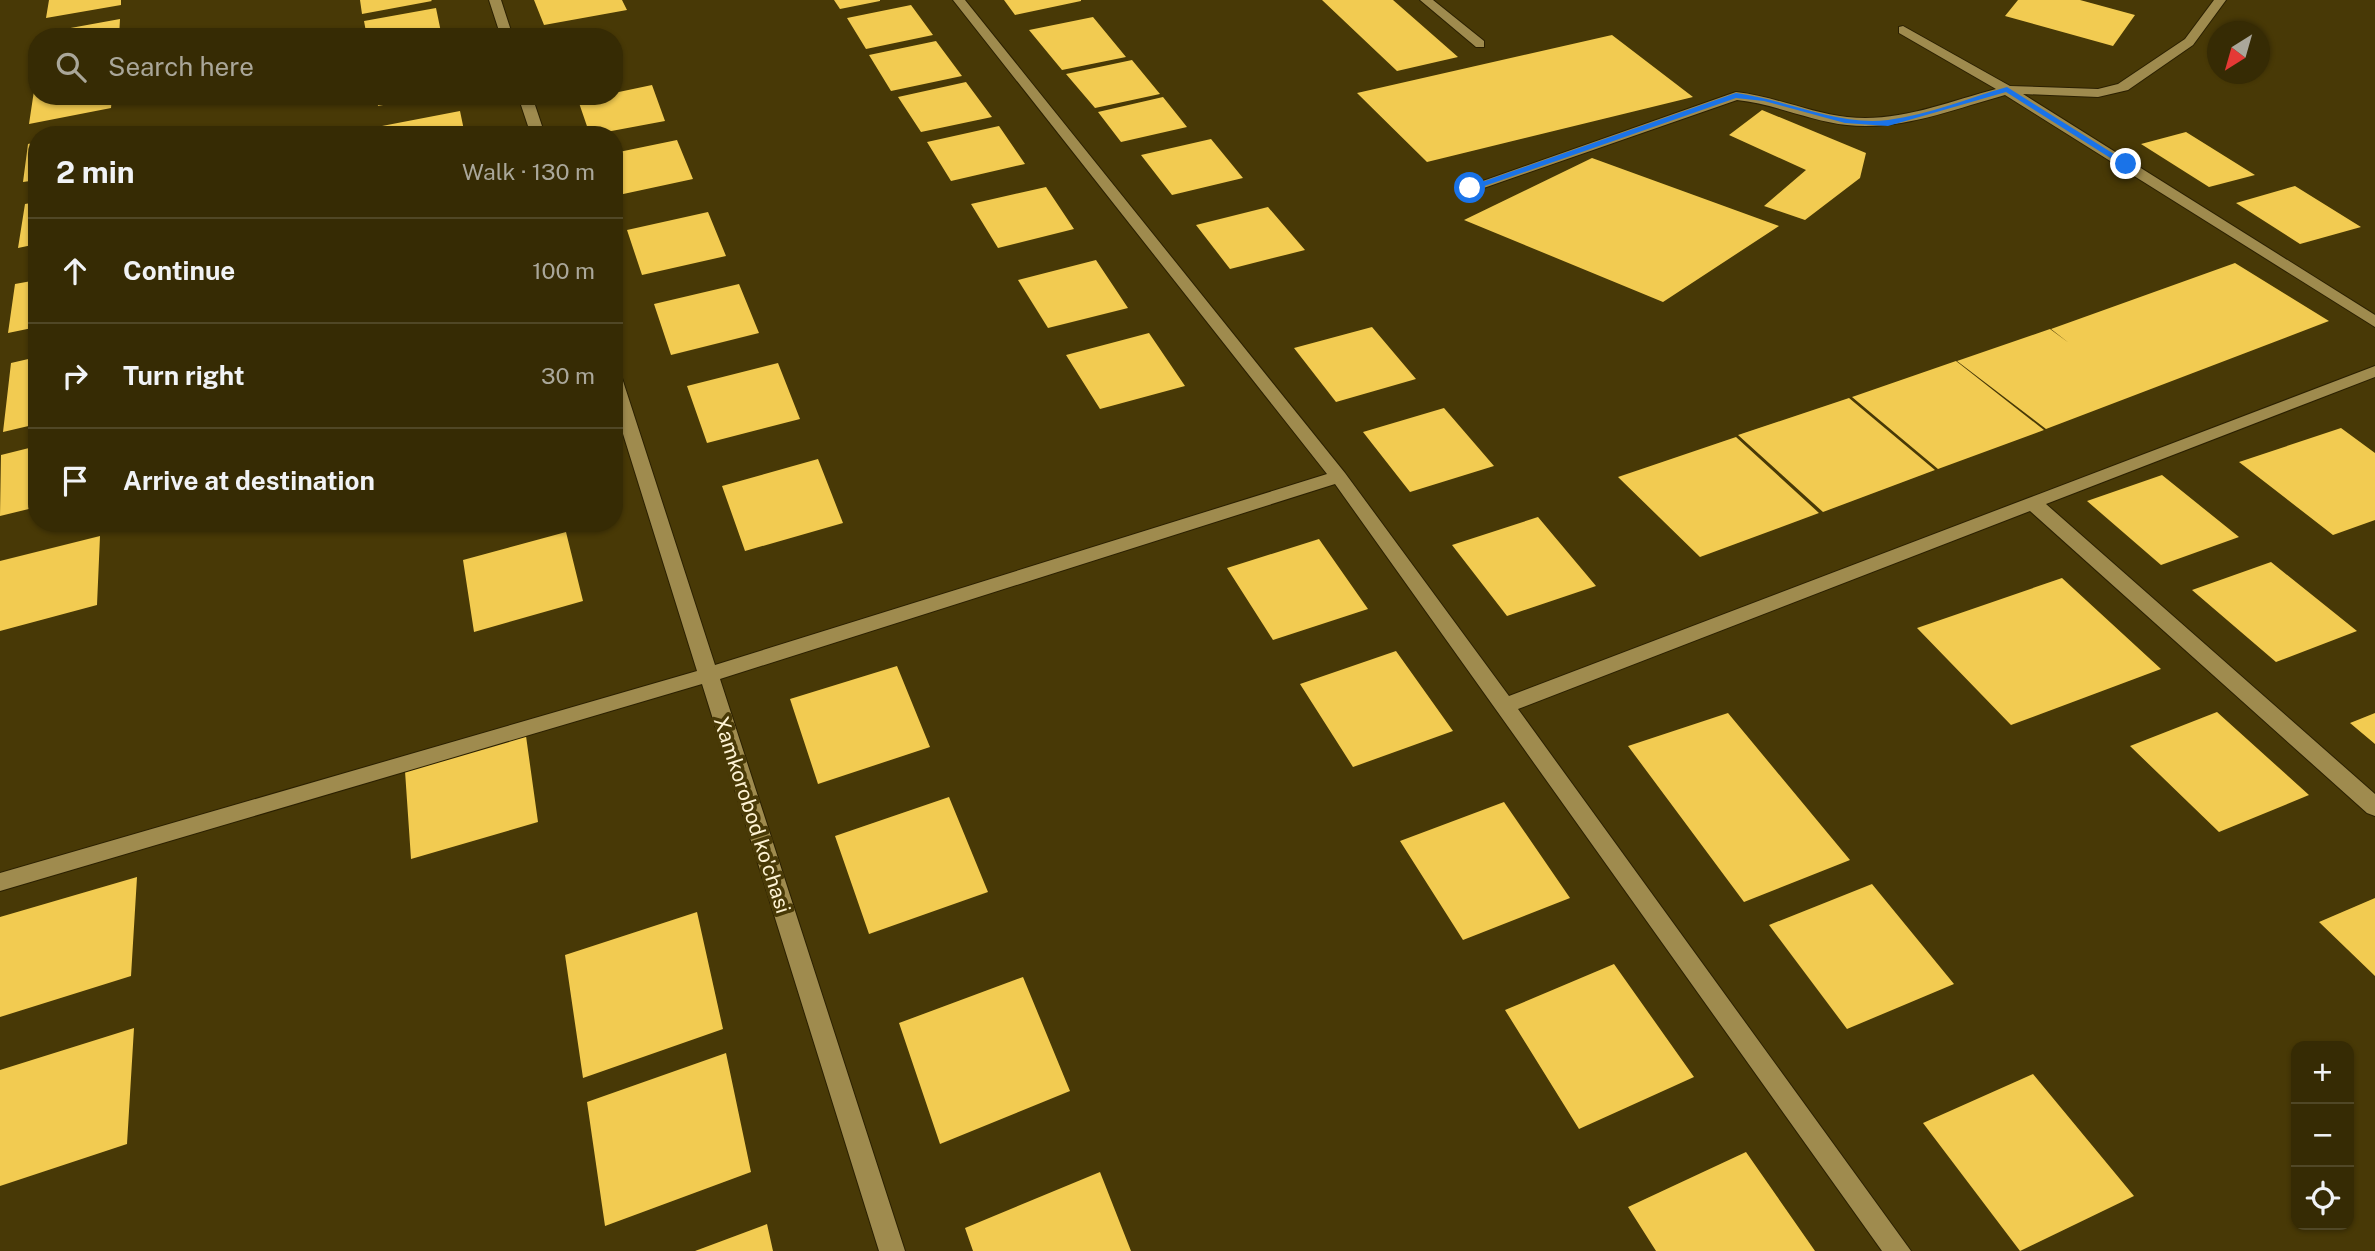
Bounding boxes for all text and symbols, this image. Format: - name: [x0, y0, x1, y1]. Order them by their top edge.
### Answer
- north arrow: [2207, 21, 2270, 84]
- search box: [28, 28, 623, 105]
- icon: search: [52, 48, 90, 86]
- text: Search here: [108, 51, 254, 82]
- route end: [2110, 148, 2141, 179]
- text: 2 min: [56, 154, 135, 190]
- text: Walk · 130 m: [462, 158, 595, 185]
- route start: [1454, 172, 1485, 203]
- icon: ahead: [56, 252, 94, 290]
- text: Continue: [123, 255, 235, 286]
- text: 100 m: [532, 257, 595, 284]
- icon: right: [56, 357, 94, 395]
- text: Turn right: [123, 360, 245, 391]
- text: 30 m: [541, 362, 595, 389]
- icon: arrive: [56, 462, 94, 500]
- text: Arrive at destination: [123, 465, 375, 496]
- street label: Xamkorobod ko'chasi: [709, 713, 796, 916]
- map controls: [2291, 1041, 2354, 1230]
- button: +: [2291, 1041, 2354, 1104]
- button: −: [2291, 1104, 2354, 1167]
- button: locate: [2291, 1167, 2354, 1230]

